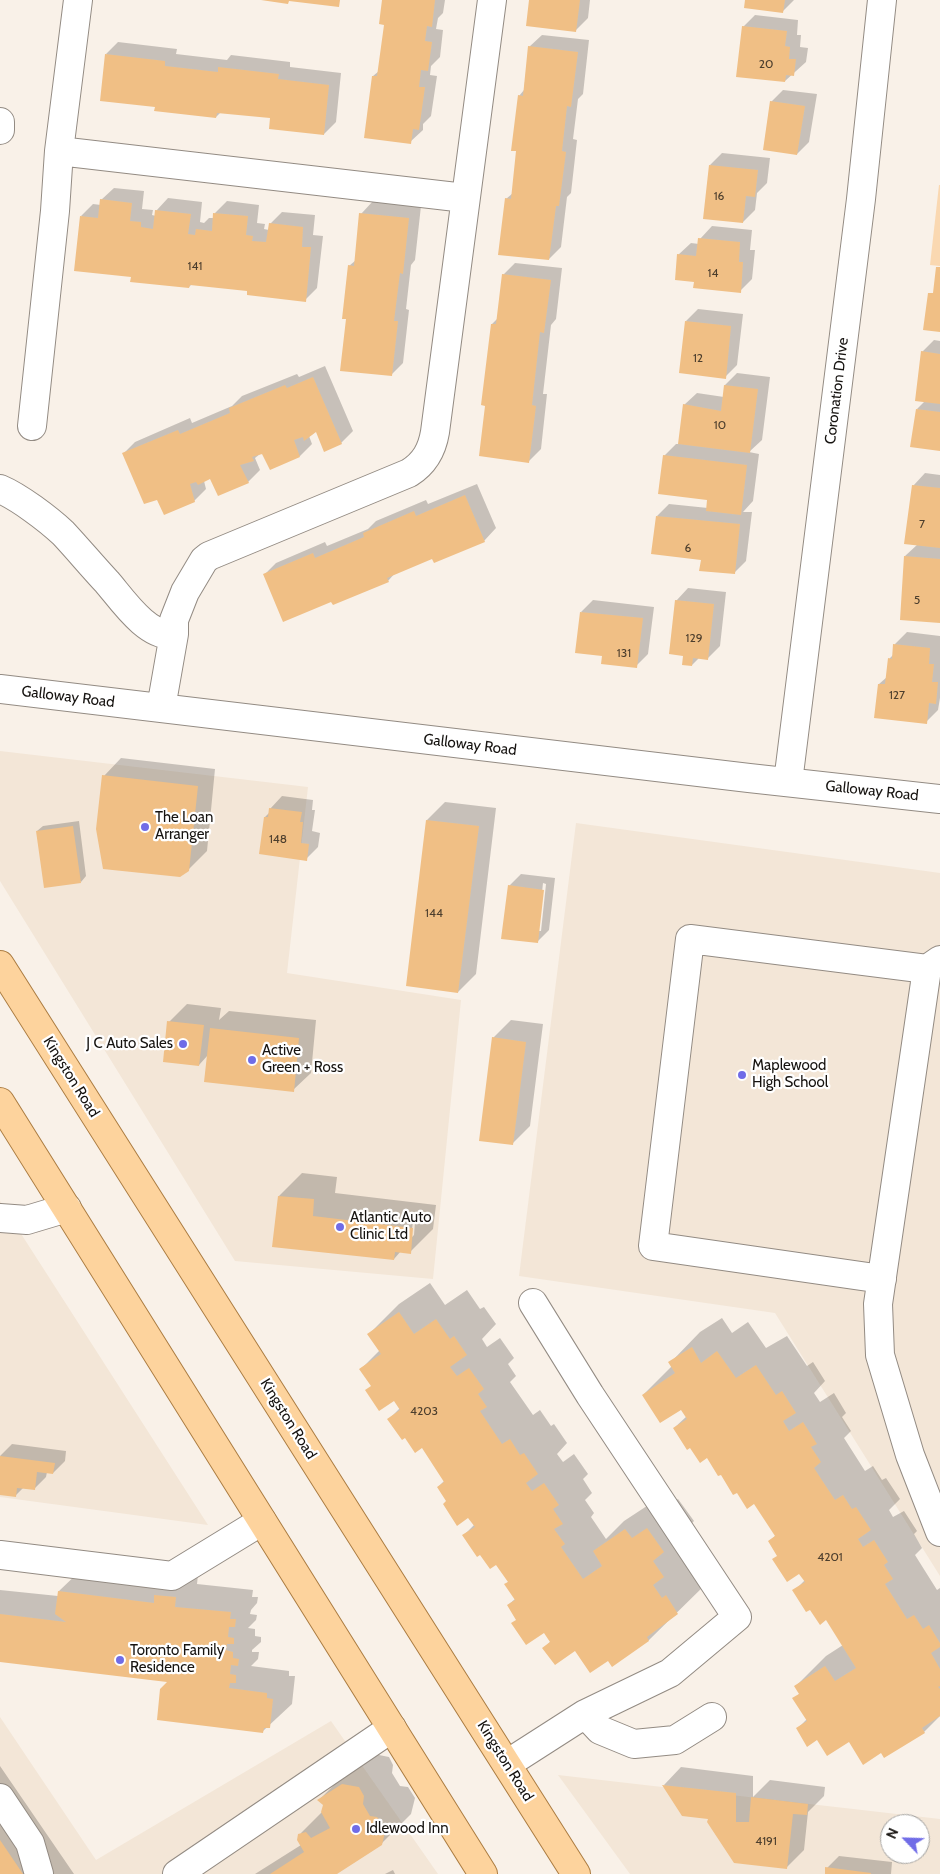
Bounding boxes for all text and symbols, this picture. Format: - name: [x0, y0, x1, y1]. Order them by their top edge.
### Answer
- house number: 20: [759, 57, 773, 71]
- house number: 16: [714, 189, 724, 203]
- house number: 141: [188, 259, 202, 273]
- house number: 14: [708, 266, 718, 280]
- street label: Coronation Drive: [822, 337, 852, 445]
- house number: 12: [693, 351, 703, 365]
- house number: 10: [714, 418, 726, 432]
- house number: 7: [919, 517, 925, 531]
- house number: 6: [685, 541, 691, 555]
- house number: 5: [914, 593, 920, 607]
- house number: 129: [685, 631, 703, 645]
- house number: 131: [617, 646, 631, 660]
- street label: Galloway Road: [20, 682, 116, 712]
- house number: 127: [889, 688, 905, 702]
- street label: Galloway Road: [422, 730, 518, 760]
- street label: Galloway Road: [824, 777, 920, 805]
- place label: The Loan Arranger: [155, 809, 213, 844]
- marker: The Loan Arranger: [139, 821, 151, 833]
- house number: 148: [269, 832, 287, 846]
- house number: 144: [425, 906, 443, 920]
- street label: Kingston Road: [39, 1033, 103, 1121]
- place label: J C Auto Sales: [86, 1035, 173, 1053]
- marker: J C Auto Sales: [177, 1038, 189, 1050]
- place label: Active Green + Ross: [262, 1042, 343, 1077]
- marker: Active Green + Ross: [246, 1054, 258, 1066]
- place label: Maplewood High School: [752, 1057, 828, 1092]
- marker: Maplewood High School: [736, 1069, 748, 1081]
- place label: Atlantic Auto Clinic Ltd: [350, 1209, 431, 1244]
- marker: Atlantic Auto Clinic Ltd: [334, 1221, 346, 1233]
- street label: Kingston Road: [256, 1375, 320, 1463]
- house number: 4203: [410, 1404, 438, 1418]
- house number: 4201: [817, 1550, 843, 1564]
- place label: Toronto Family Residence: [130, 1642, 224, 1677]
- marker: Toronto Family Residence: [114, 1654, 126, 1666]
- street label: Kingston Road: [473, 1717, 537, 1805]
- north arrow: [880, 1814, 930, 1864]
- place label: Idlewood Inn: [366, 1820, 449, 1838]
- marker: Idlewood Inn: [350, 1823, 362, 1835]
- text: N: [882, 1825, 902, 1841]
- house number: 4191: [755, 1834, 777, 1848]

